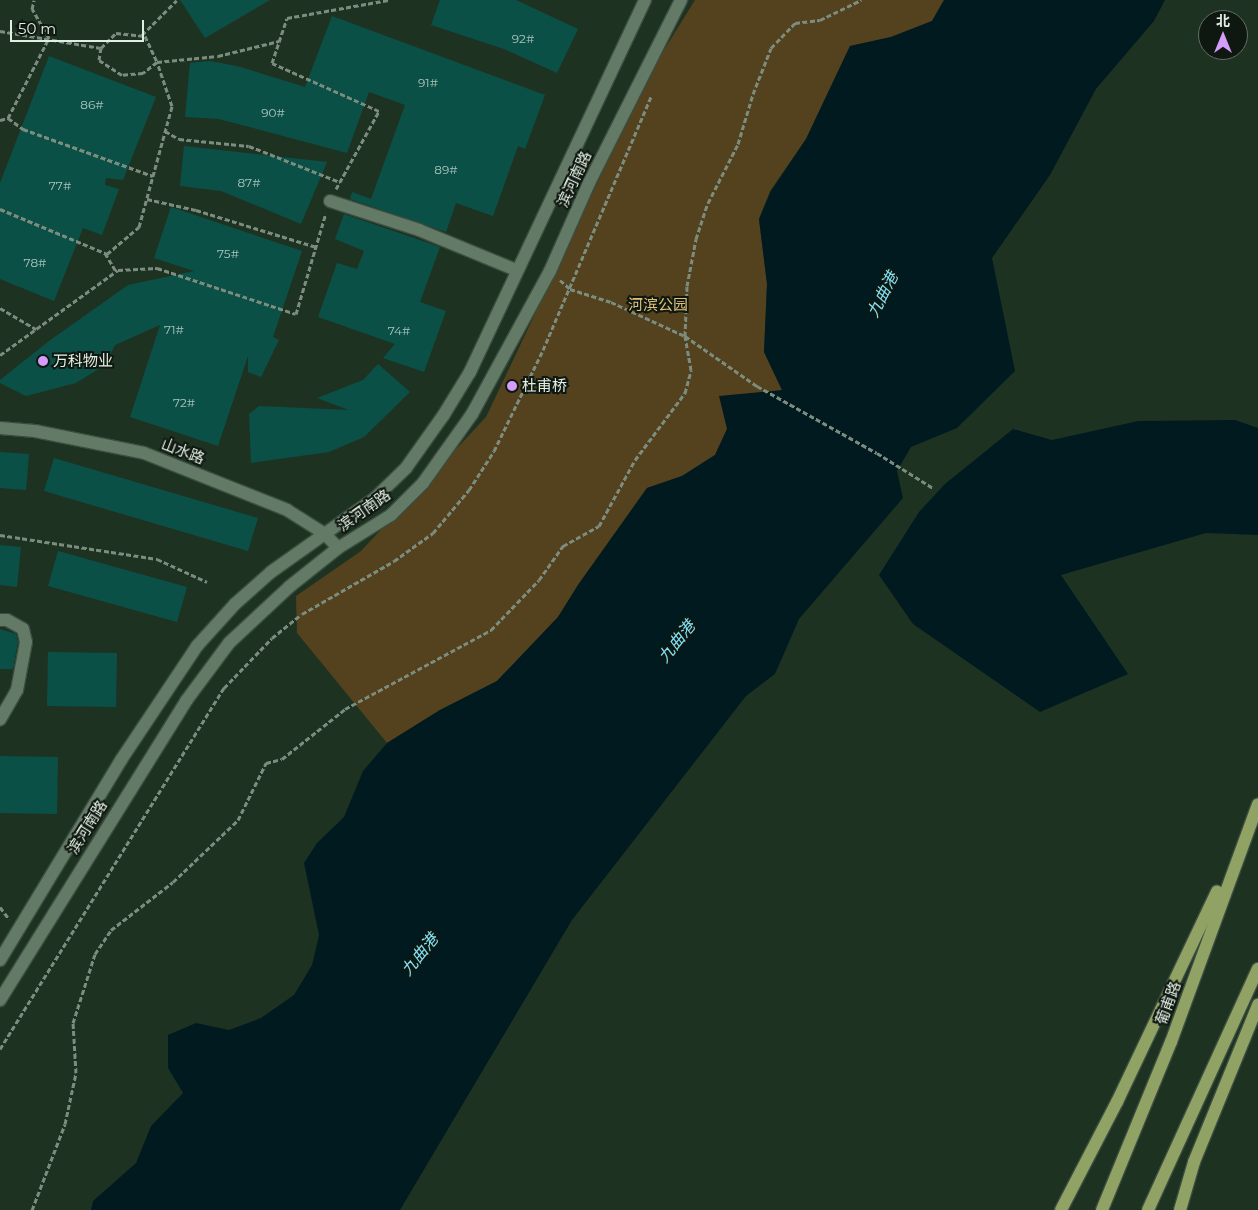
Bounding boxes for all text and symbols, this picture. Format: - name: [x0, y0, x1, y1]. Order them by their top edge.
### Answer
- scale bar: [12, 10, 146, 42]
- north arrow: [1198, 10, 1248, 60]
- text: 北: [1216, 12, 1230, 30]
- text: 50 m: [18, 19, 56, 38]
- house number: 92#: [512, 32, 534, 46]
- house number: 91#: [418, 76, 438, 90]
- house number: 86#: [80, 98, 104, 112]
- house number: 90#: [261, 106, 285, 120]
- street label: 滨河南路: [553, 148, 595, 210]
- house number: 89#: [434, 163, 458, 177]
- house number: 87#: [237, 176, 261, 190]
- house number: 77#: [49, 179, 71, 193]
- house number: 75#: [217, 247, 239, 261]
- house number: 78#: [24, 256, 46, 270]
- water label: 九曲港: [864, 269, 902, 321]
- park label: 河滨公园: [628, 296, 688, 314]
- house number: 71#: [164, 323, 184, 337]
- house number: 74#: [388, 324, 410, 338]
- place label: 万科物业: [53, 352, 113, 370]
- marker: 万科物业: [37, 355, 49, 367]
- place label: 杜甫桥: [522, 377, 567, 395]
- marker: 杜甫桥: [506, 380, 518, 392]
- house number: 72#: [173, 396, 195, 410]
- street label: 山水路: [159, 435, 207, 467]
- street label: 滨河南路: [334, 485, 394, 535]
- water label: 九曲港: [654, 617, 700, 667]
- street label: 滨河南路: [63, 797, 111, 857]
- water label: 九曲港: [397, 930, 443, 980]
- street label: 葡甫路: [1152, 979, 1184, 1027]

